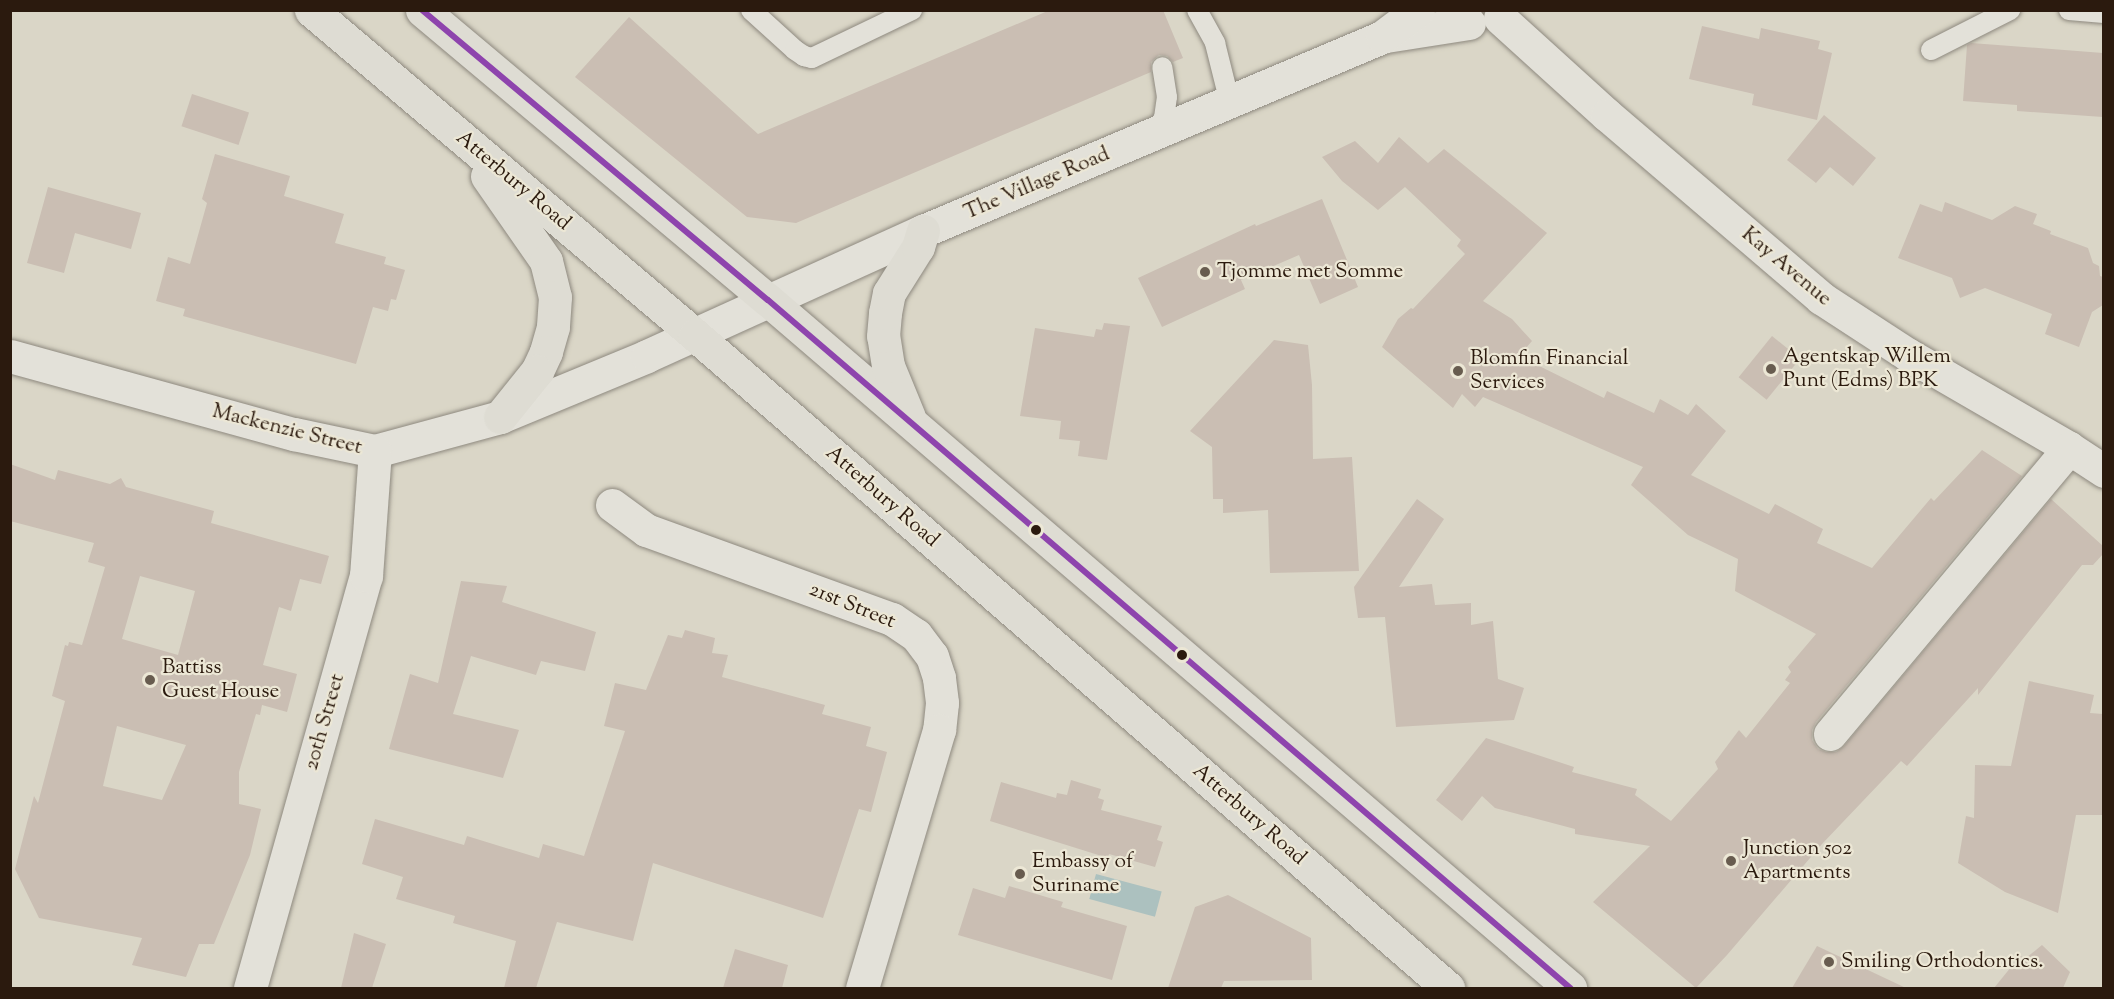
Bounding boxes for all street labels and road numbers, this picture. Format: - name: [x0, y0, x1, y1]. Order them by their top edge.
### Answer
- street label: Atterbury Road: [450, 126, 576, 236]
- street label: The Village Road: [960, 142, 1114, 226]
- street label: Kay Avenue: [1736, 222, 1836, 312]
- street label: Mackenzie Street: [209, 399, 365, 461]
- street label: Atterbury Road: [820, 441, 944, 553]
- street label: 21st Street: [805, 577, 899, 635]
- street label: 20th Street: [299, 671, 351, 773]
- street label: Atterbury Road: [1187, 759, 1311, 871]

